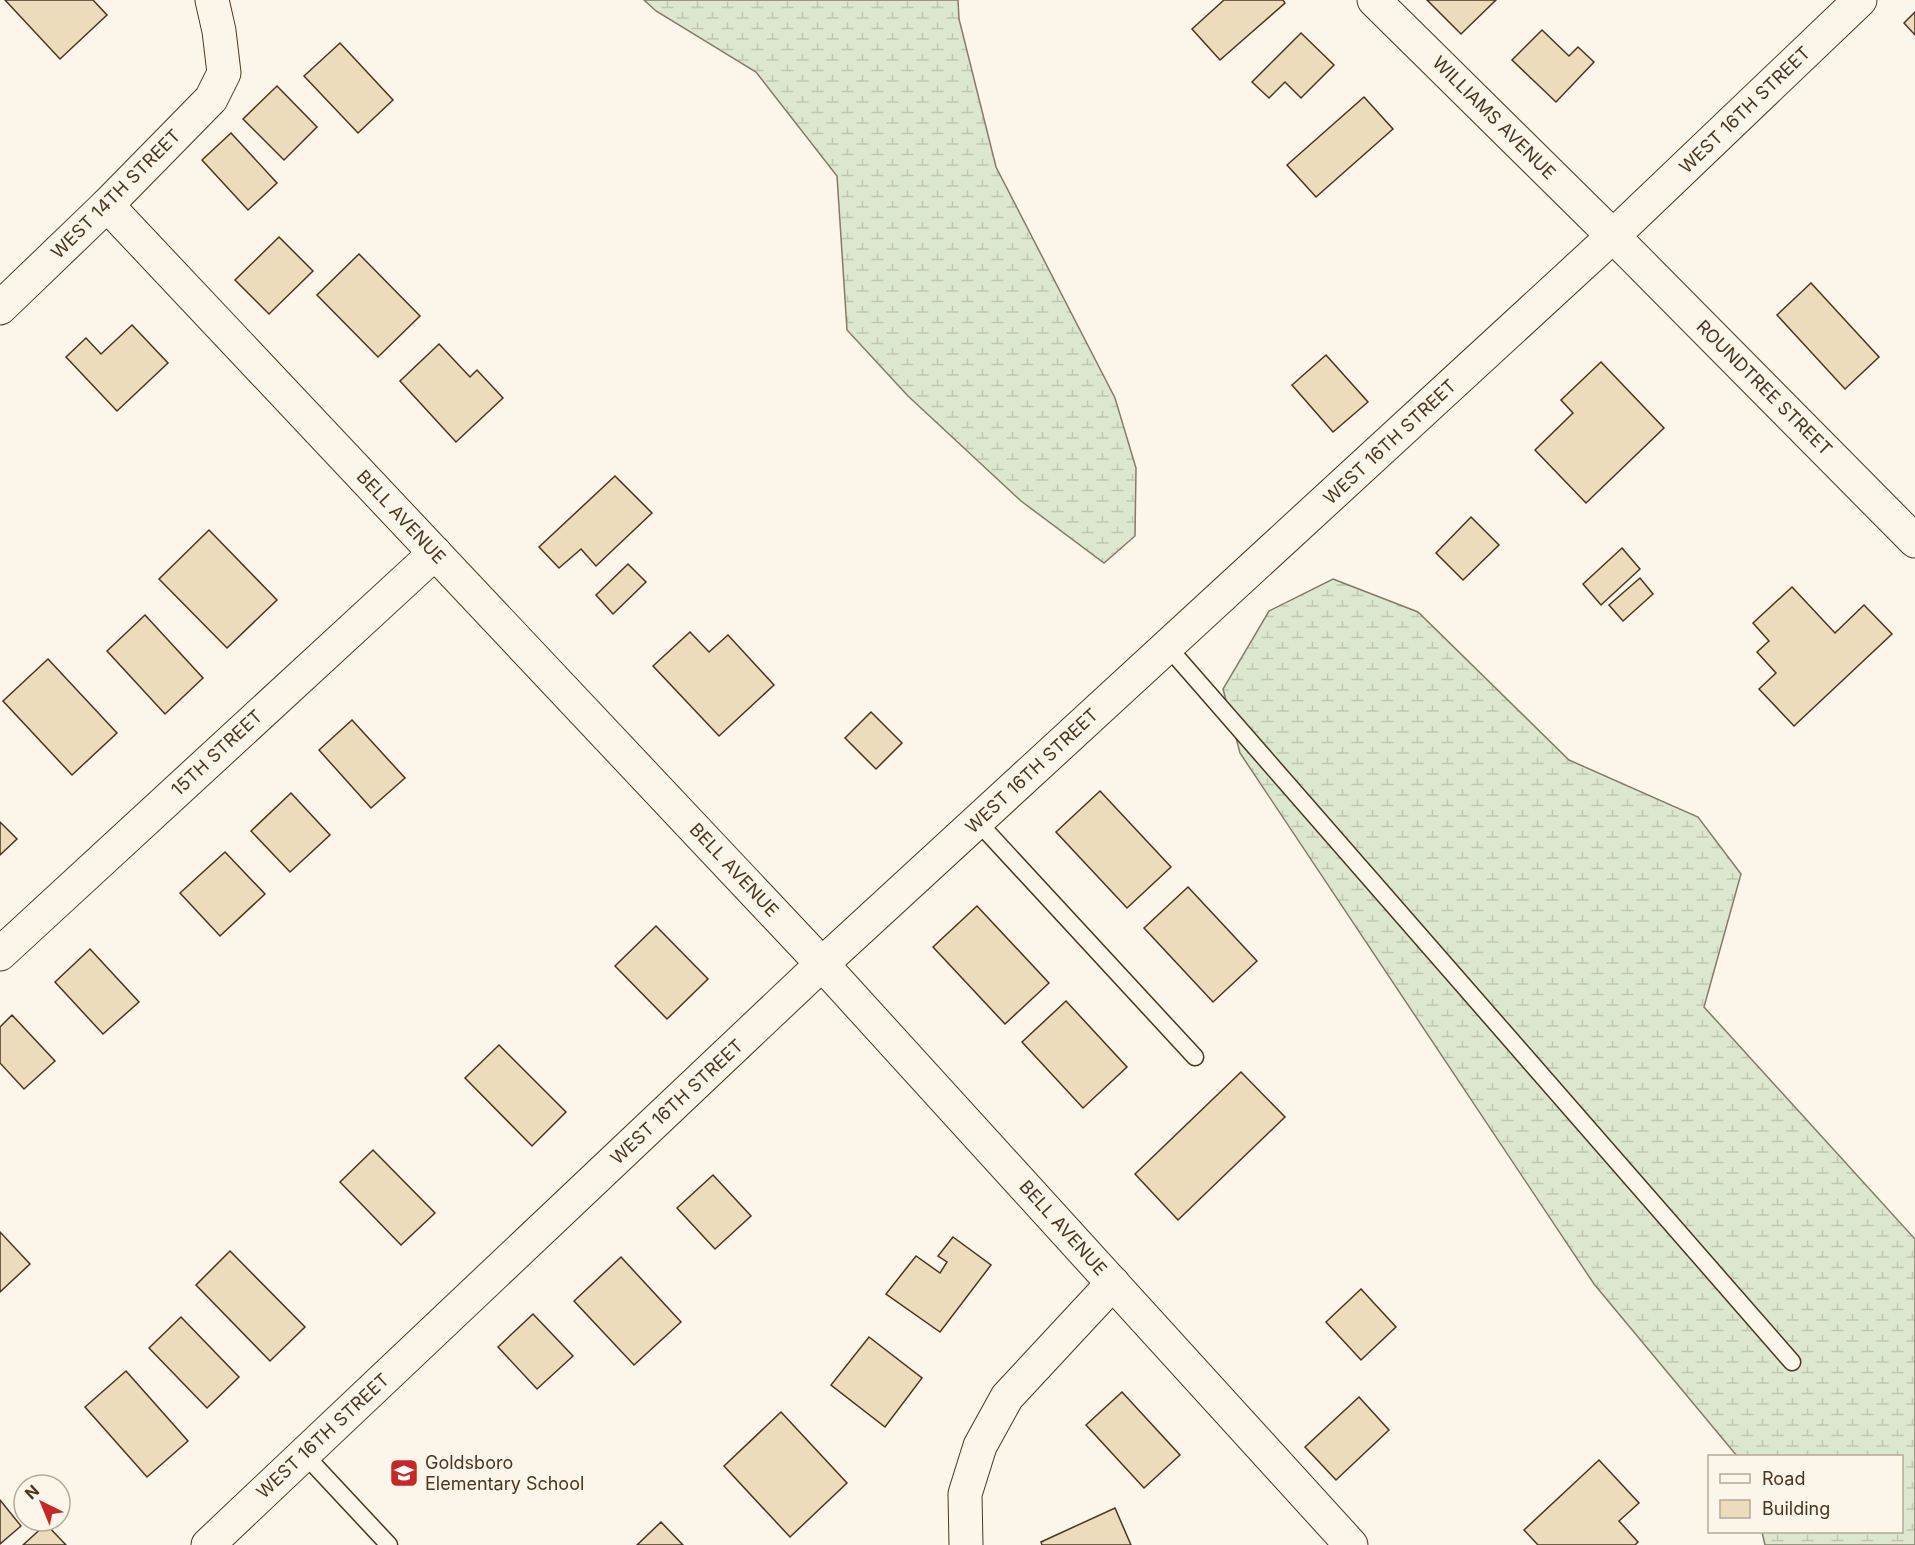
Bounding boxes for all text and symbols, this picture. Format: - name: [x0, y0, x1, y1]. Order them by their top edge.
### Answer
- street label: WEST 16TH STREET: [1675, 42, 1814, 177]
- street label: WILLIAMS AVENUE: [1428, 52, 1560, 184]
- street label: WEST 14TH STREET: [47, 125, 185, 263]
- street label: ROUNDTREE STREET: [1692, 316, 1836, 460]
- street label: WEST 16TH STREET: [1319, 375, 1460, 508]
- street label: BELL AVENUE: [353, 466, 450, 568]
- street label: WEST 16TH STREET: [961, 704, 1102, 837]
- street label: 15TH STREET: [167, 705, 266, 800]
- street label: BELL AVENUE: [686, 819, 783, 921]
- street label: WEST 16TH STREET: [606, 1035, 747, 1168]
- street label: BELL AVENUE: [1015, 1176, 1111, 1279]
- street label: WEST 16TH STREET: [252, 1369, 393, 1502]
- place label: Goldsboro Elementary School: [425, 1452, 584, 1494]
- legend: [1708, 1455, 1903, 1533]
- school or university icon: Goldsboro Elementary School: [388, 1457, 420, 1489]
- text: Road: [1762, 1468, 1805, 1489]
- north arrow: [12, 1473, 72, 1533]
- text: N: [20, 1481, 43, 1504]
- text: Building: [1762, 1498, 1830, 1519]

